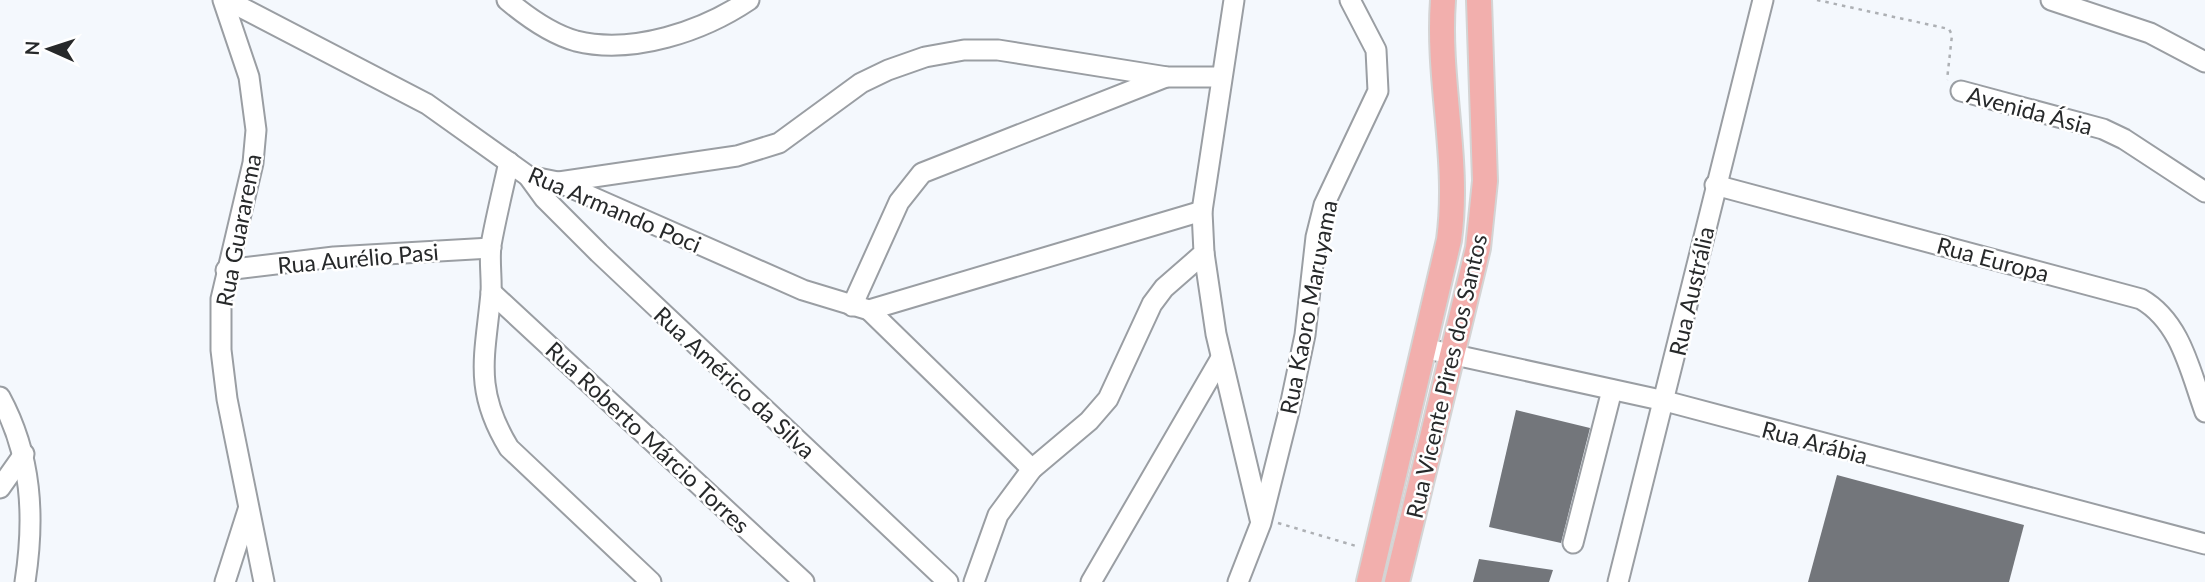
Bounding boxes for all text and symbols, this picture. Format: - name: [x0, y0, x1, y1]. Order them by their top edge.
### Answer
- north arrow: [14, 14, 84, 84]
- text: N: [20, 40, 43, 56]
- street label: Avenida Ásia: [1964, 80, 2096, 140]
- street label: Rua Guararema: [209, 151, 267, 309]
- street label: Rua Armando Poci: [524, 160, 706, 258]
- street label: Rua Kaoro Maruyama: [1273, 198, 1343, 416]
- street label: Rua Austrália: [1663, 224, 1719, 358]
- street label: Rua Vicente Pires dos Santos: [1400, 231, 1492, 521]
- street label: Rua Europa: [1934, 231, 2052, 287]
- street label: Rua Aurélio Pasi: [276, 237, 440, 279]
- street label: Rua Américo da Silva: [649, 300, 821, 464]
- street label: Rua Roberto Márcio Torres: [540, 335, 756, 539]
- street label: Rua Arábia: [1759, 414, 1871, 470]

